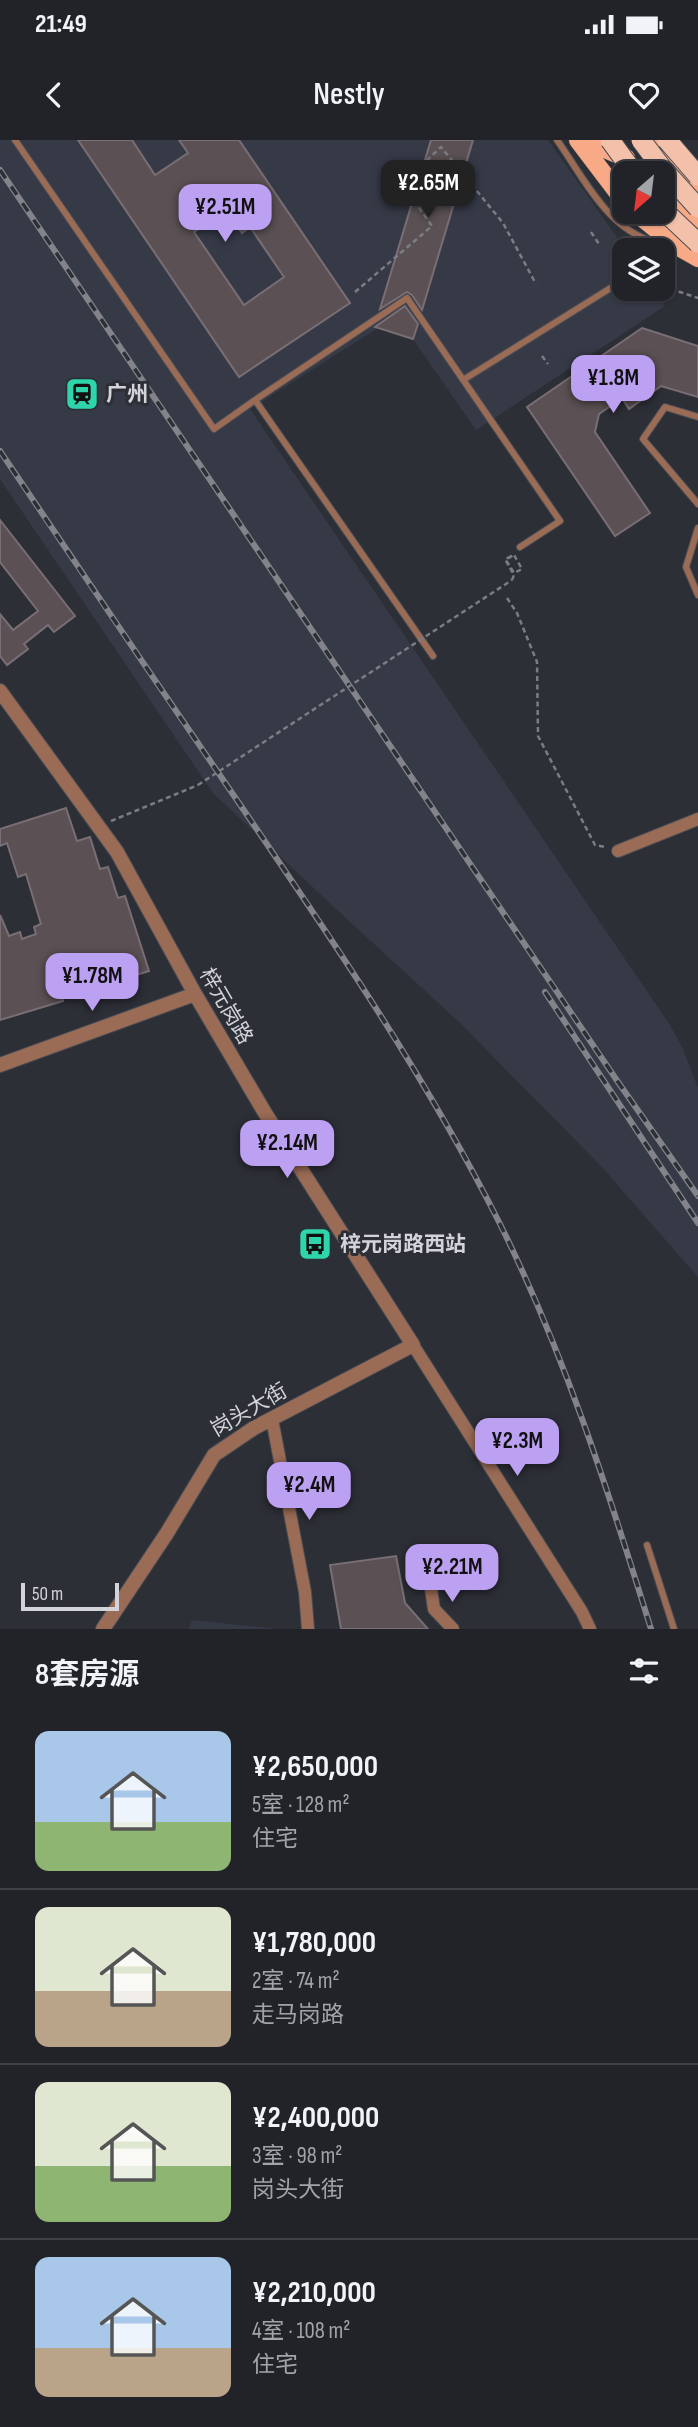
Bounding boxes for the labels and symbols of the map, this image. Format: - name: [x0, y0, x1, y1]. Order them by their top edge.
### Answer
- pin: ¥2.65M: [371, 160, 485, 220]
- north arrow: [612, 161, 676, 224]
- pin: ¥2.51M: [168, 184, 282, 244]
- pin: ¥1.8M: [564, 356, 662, 415]
- station icon: 广州: [63, 375, 101, 413]
- place label: 广州: [106, 382, 148, 407]
- pin: ¥1.78M: [35, 954, 149, 1013]
- street label: 梓元岗路: [194, 963, 258, 1049]
- pin: ¥2.14M: [230, 1121, 344, 1180]
- bus stop icon: 梓元岗路西站: [296, 1225, 334, 1263]
- place label: 梓元岗路西站: [340, 1232, 466, 1257]
- street label: 岗头大街: [206, 1378, 292, 1442]
- pin: ¥2.3M: [468, 1418, 566, 1478]
- pin: ¥2.4M: [260, 1462, 358, 1522]
- pin: ¥2.21M: [395, 1544, 509, 1604]
- scale bar: [21, 1580, 119, 1612]

